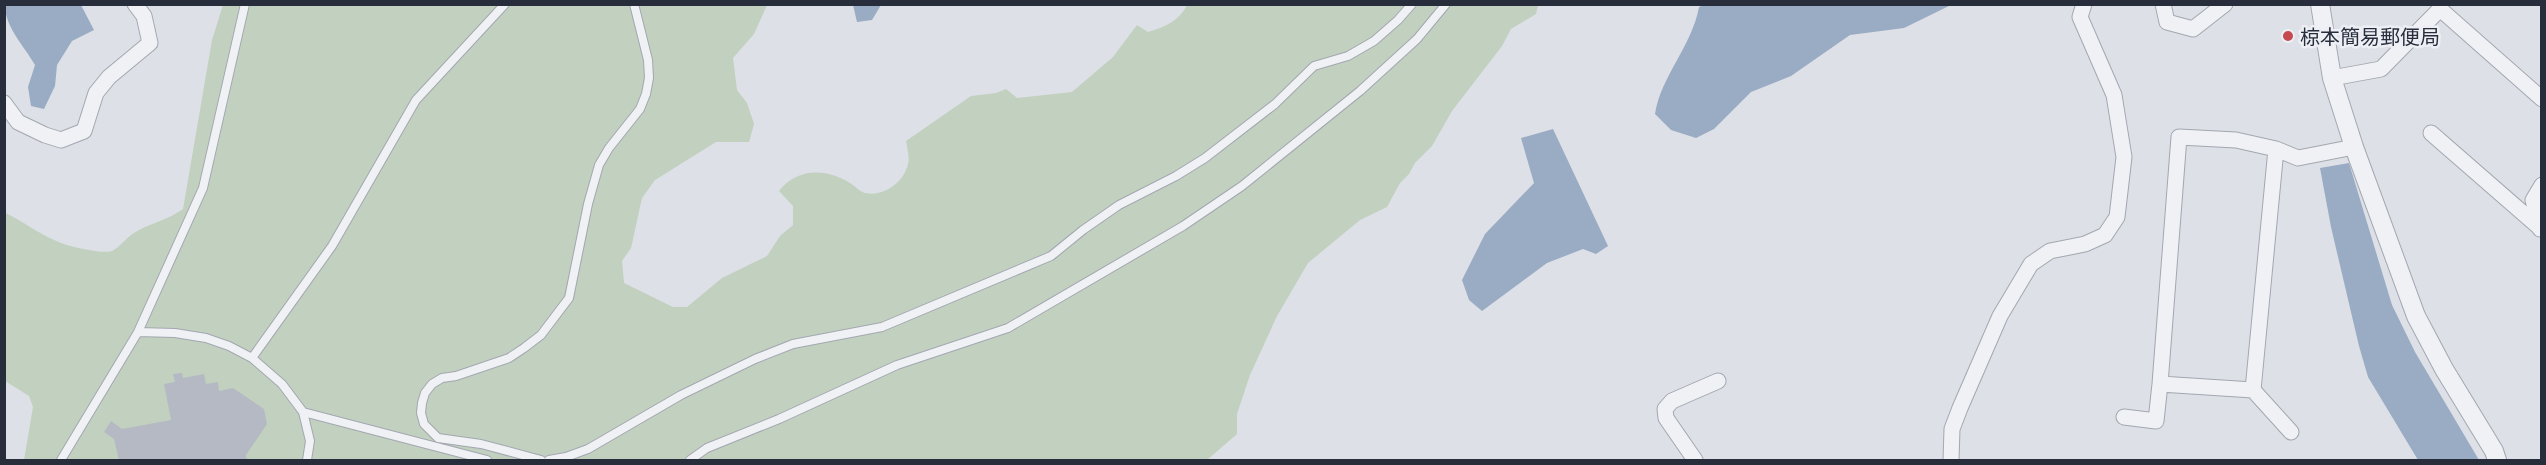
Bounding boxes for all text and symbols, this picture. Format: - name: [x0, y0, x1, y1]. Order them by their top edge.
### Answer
- place label: 椋本簡易郵便局: [2300, 24, 2440, 48]
- marker: 椋本簡易郵便局: [2281, 29, 2295, 43]

